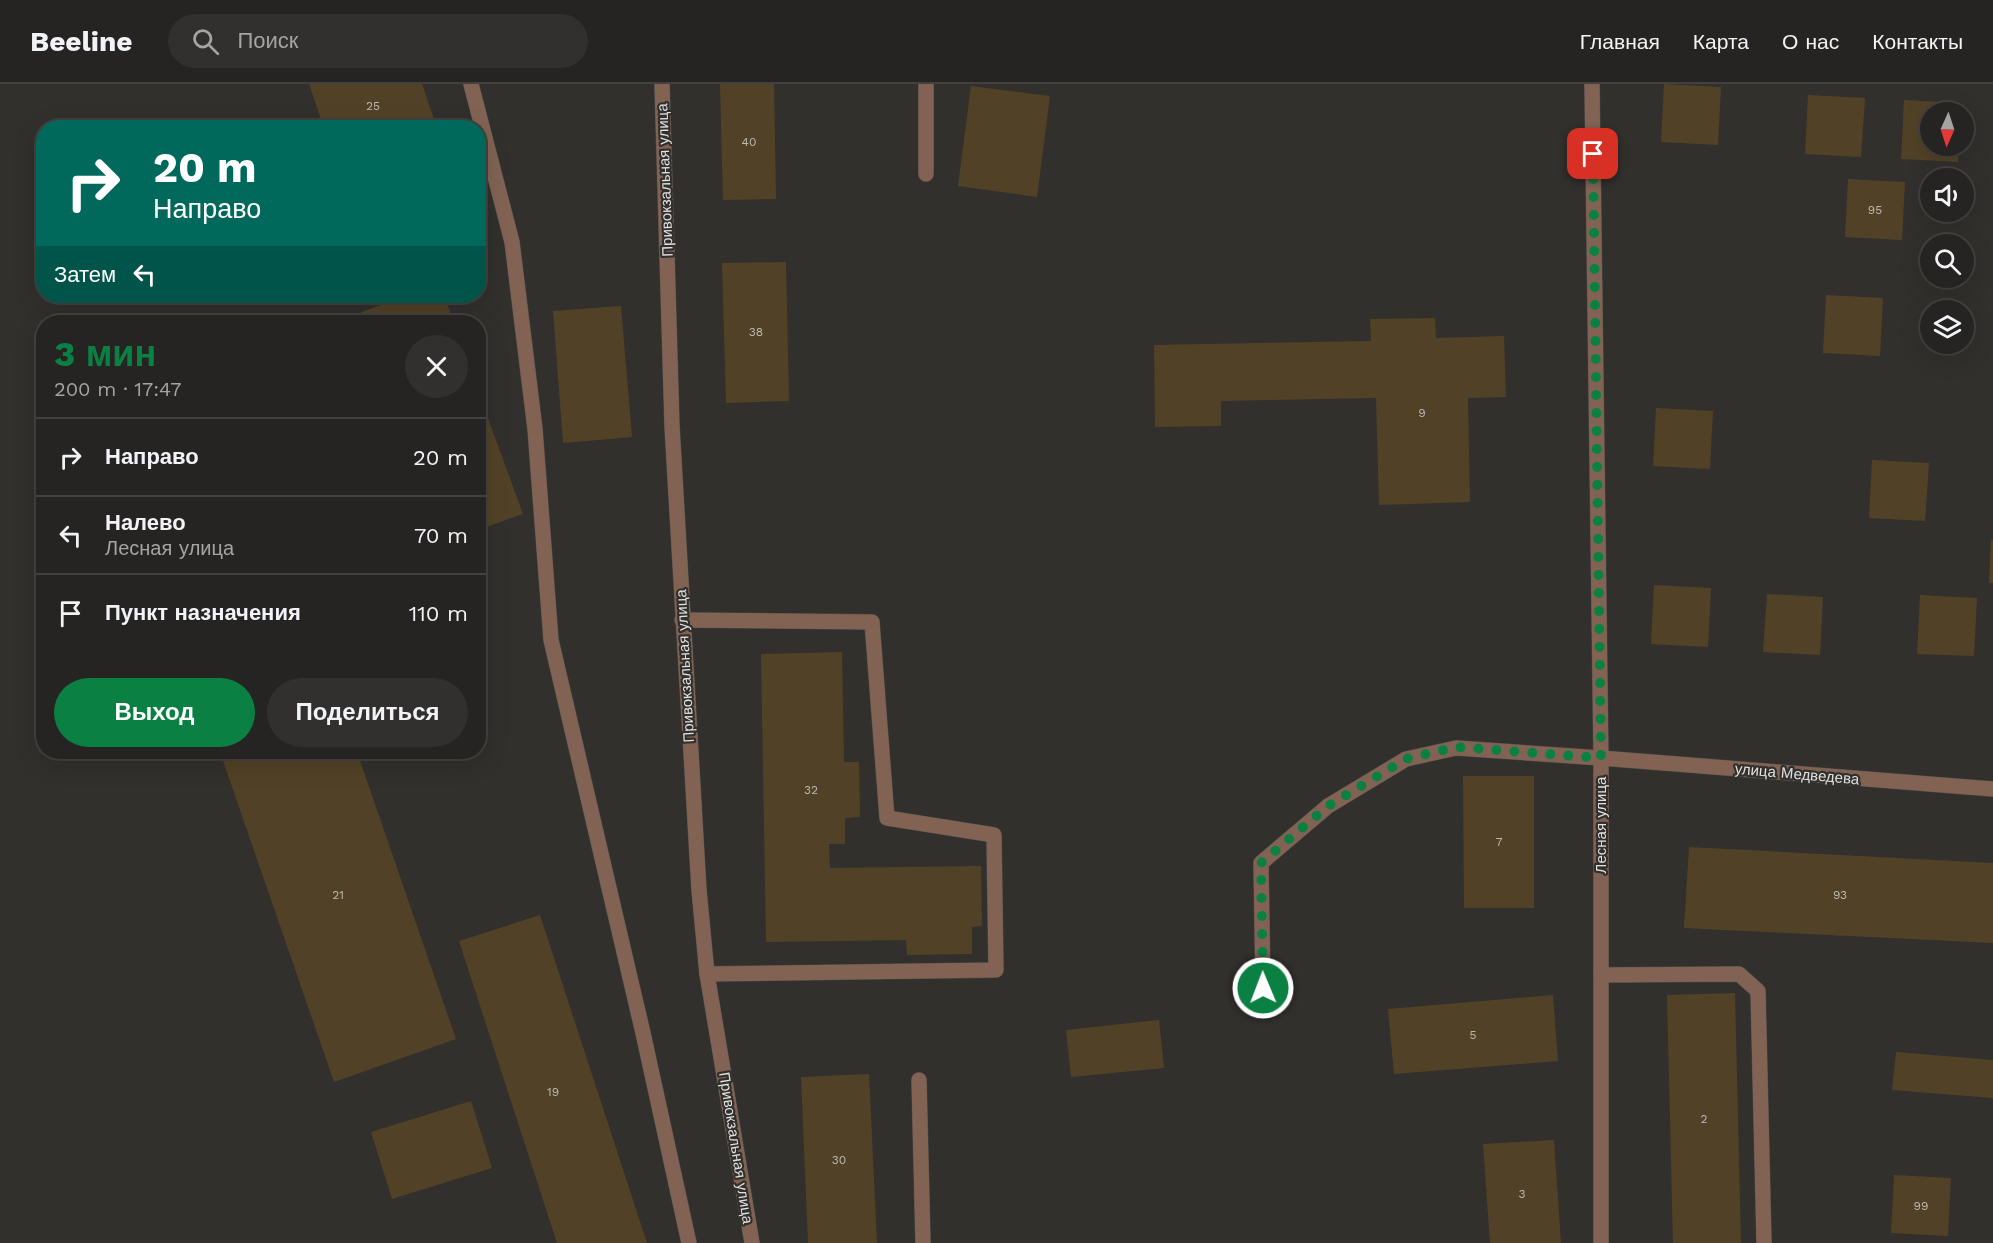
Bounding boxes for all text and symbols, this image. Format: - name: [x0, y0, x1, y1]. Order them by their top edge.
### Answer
- search box: [168, 14, 588, 68]
- text: Beeline: [30, 25, 132, 58]
- icon: search: [189, 25, 222, 58]
- text: Поиск: [237, 28, 298, 53]
- text: Главная: [1580, 29, 1660, 54]
- text: Карта: [1693, 29, 1749, 54]
- text: О нас: [1782, 29, 1839, 54]
- text: Контакты: [1872, 29, 1963, 54]
- house number: 25: [366, 99, 380, 113]
- street label: Привокзальная улица: [653, 102, 677, 257]
- north arrow: [1920, 102, 1974, 156]
- map controls: [1920, 102, 1974, 354]
- pin: [1567, 128, 1618, 179]
- house number: 40: [742, 135, 756, 149]
- icon: arrive: [1576, 137, 1609, 170]
- text: 20 m: [153, 143, 257, 192]
- icon: right: [54, 144, 132, 222]
- button: sound: [1920, 168, 1974, 222]
- text: Направо: [153, 193, 261, 225]
- house number: 95: [1868, 203, 1882, 217]
- button: search: [1920, 234, 1974, 288]
- icon: left: [128, 258, 161, 291]
- text: Затем: [54, 262, 116, 287]
- button: layers: [1920, 300, 1974, 354]
- house number: 38: [749, 325, 763, 339]
- text: 3 мин: [54, 333, 156, 375]
- button: close: [405, 335, 468, 398]
- text: 200 m · 17:47: [54, 377, 182, 401]
- house number: 9: [1418, 406, 1426, 420]
- icon: right: [54, 441, 87, 474]
- text: Направо: [105, 444, 199, 469]
- text: 20 m: [413, 445, 468, 470]
- text: Налево: [105, 510, 186, 535]
- icon: left: [54, 519, 87, 552]
- text: 70 m: [414, 523, 468, 548]
- text: Лесная улица: [105, 536, 234, 560]
- street label: Привокзальная улица: [672, 588, 698, 743]
- icon: arrive: [54, 597, 87, 630]
- text: Пункт назначения: [105, 600, 301, 625]
- text: 110 m: [409, 601, 468, 626]
- button: Выход: [54, 678, 255, 747]
- button: Поделиться: [267, 678, 468, 747]
- street label: улица Медведева: [1734, 760, 1861, 788]
- street label: Лесная улица: [1592, 776, 1610, 873]
- house number: 32: [804, 783, 818, 797]
- house number: 7: [1496, 835, 1503, 849]
- house number: 21: [332, 888, 344, 902]
- house number: 93: [1833, 888, 1847, 902]
- position arrow: [1231, 956, 1295, 1020]
- house number: 5: [1470, 1028, 1477, 1042]
- street label: Привокзальная улица: [715, 1071, 757, 1226]
- house number: 19: [547, 1085, 559, 1099]
- house number: 2: [1701, 1112, 1708, 1126]
- house number: 30: [832, 1153, 846, 1167]
- house number: 3: [1519, 1187, 1526, 1201]
- house number: 99: [1914, 1199, 1928, 1213]

